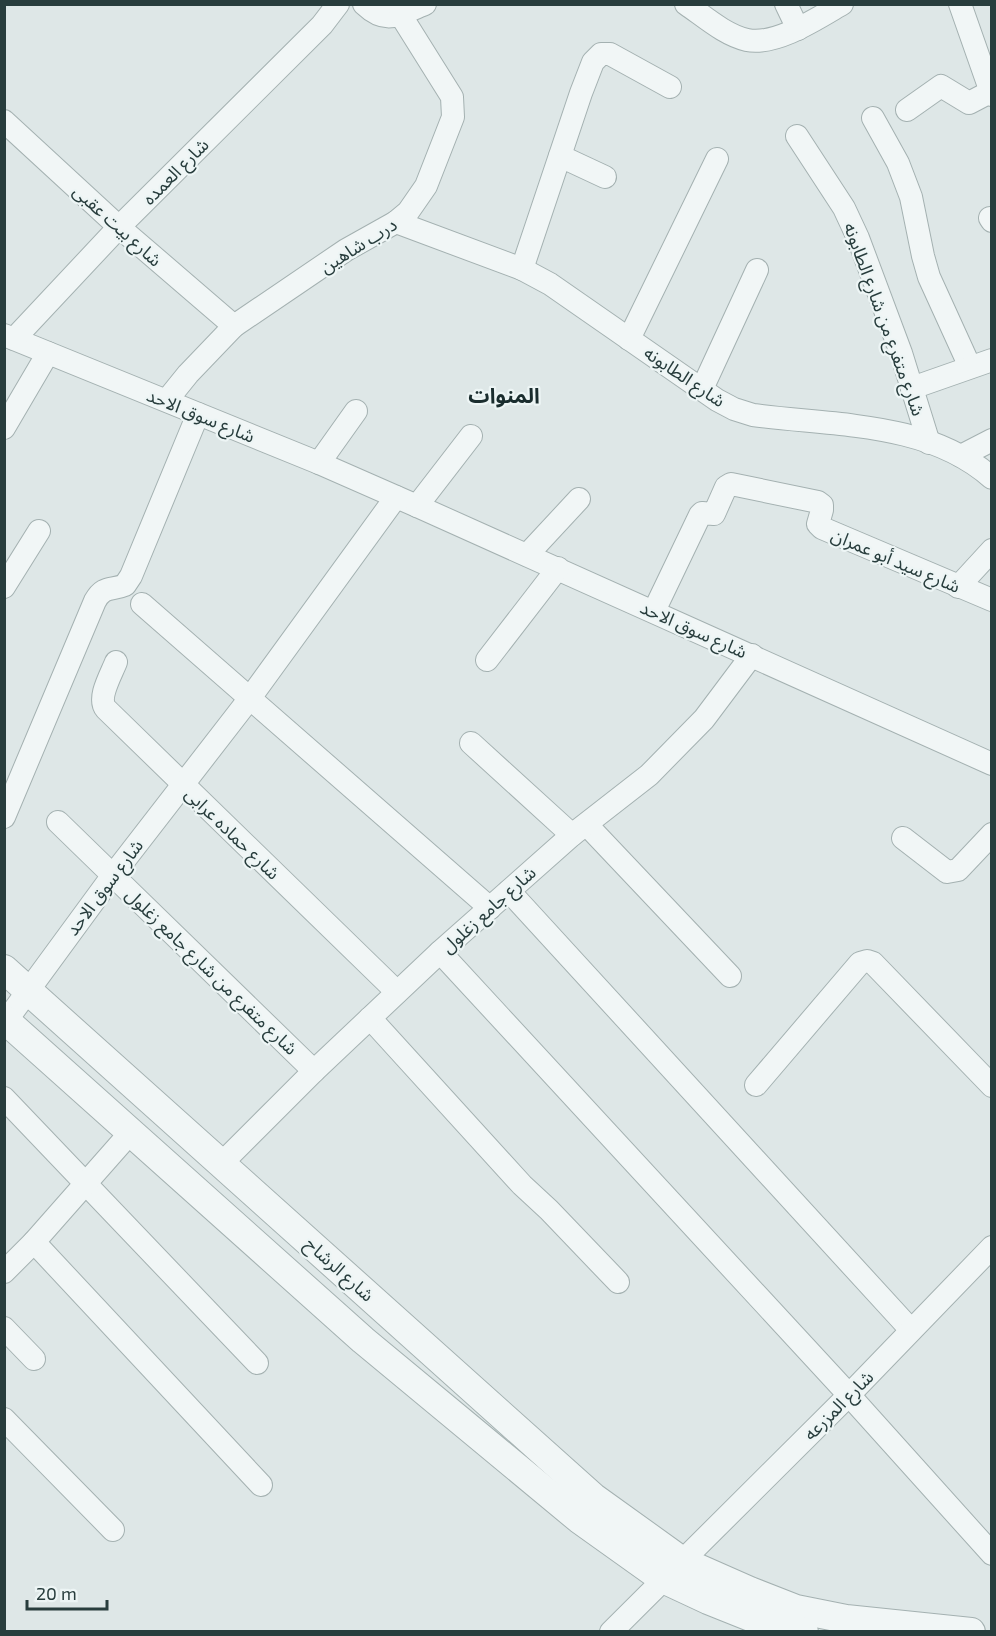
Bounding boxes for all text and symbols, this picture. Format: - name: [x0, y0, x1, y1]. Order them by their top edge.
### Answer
- street label: شارع العمده: [137, 133, 216, 212]
- street label: شارع بيت عقبى: [66, 179, 167, 274]
- street label: درب شاهين: [315, 213, 401, 278]
- street label: شارع متفرع من شارع الطابونه: [836, 219, 930, 420]
- street label: شارع الطابونه: [638, 341, 730, 414]
- district label: المنوات: [468, 382, 540, 408]
- street label: شارع سوق الاحد: [142, 383, 258, 450]
- street label: شارع سيد أبو عمران: [827, 523, 964, 601]
- street label: شارع سوق الاحد: [636, 596, 751, 666]
- street label: شارع حماده عرابى: [178, 782, 285, 887]
- street label: شارع سوق الاحد: [61, 835, 150, 942]
- street label: شارع جامع زغلول: [436, 861, 542, 960]
- street label: شارع متفرع من شارع جامع زغلول: [119, 883, 303, 1062]
- street label: شارع الرشاح: [298, 1232, 379, 1309]
- street label: شارع المزرعه: [799, 1366, 880, 1447]
- scale bar: [27, 1573, 106, 1611]
- text: 20 m: [36, 1582, 77, 1604]

